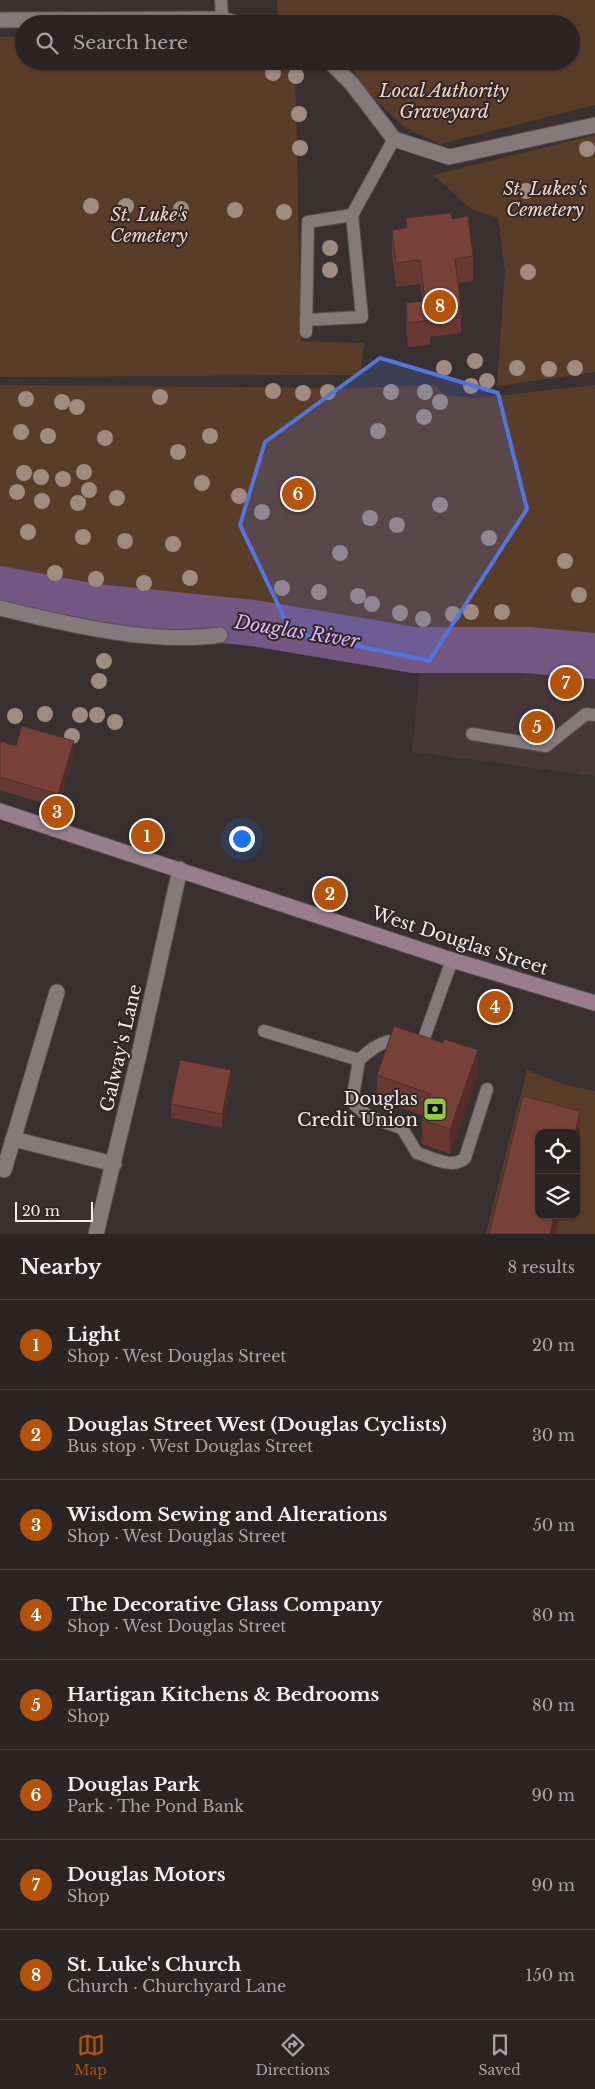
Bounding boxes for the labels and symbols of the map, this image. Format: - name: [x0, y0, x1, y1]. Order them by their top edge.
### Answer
- park label: Local Authority Graveyard: [378, 80, 509, 123]
- park label: St. Lukes's Cemetery: [503, 178, 587, 221]
- park label: St. Luke's Cemetery: [110, 204, 188, 247]
- pin: 8: [424, 287, 456, 325]
- pin: 6: [282, 475, 314, 513]
- water label: Douglas River: [232, 610, 362, 653]
- pin: 7: [550, 664, 582, 702]
- pin: 5: [521, 708, 553, 746]
- pin: 3: [41, 793, 73, 831]
- pin: 1: [131, 817, 163, 855]
- your location: [229, 826, 255, 852]
- pin: 2: [314, 875, 346, 913]
- street label: West Douglas Street: [368, 902, 551, 980]
- street label: Galway's Lane: [96, 982, 146, 1114]
- pin: 4: [479, 988, 511, 1026]
- place label: Douglas Credit Union: [297, 1088, 418, 1131]
- bank icon: Douglas Credit Union: [422, 1096, 448, 1122]
- scale bar: [15, 1199, 92, 1222]

